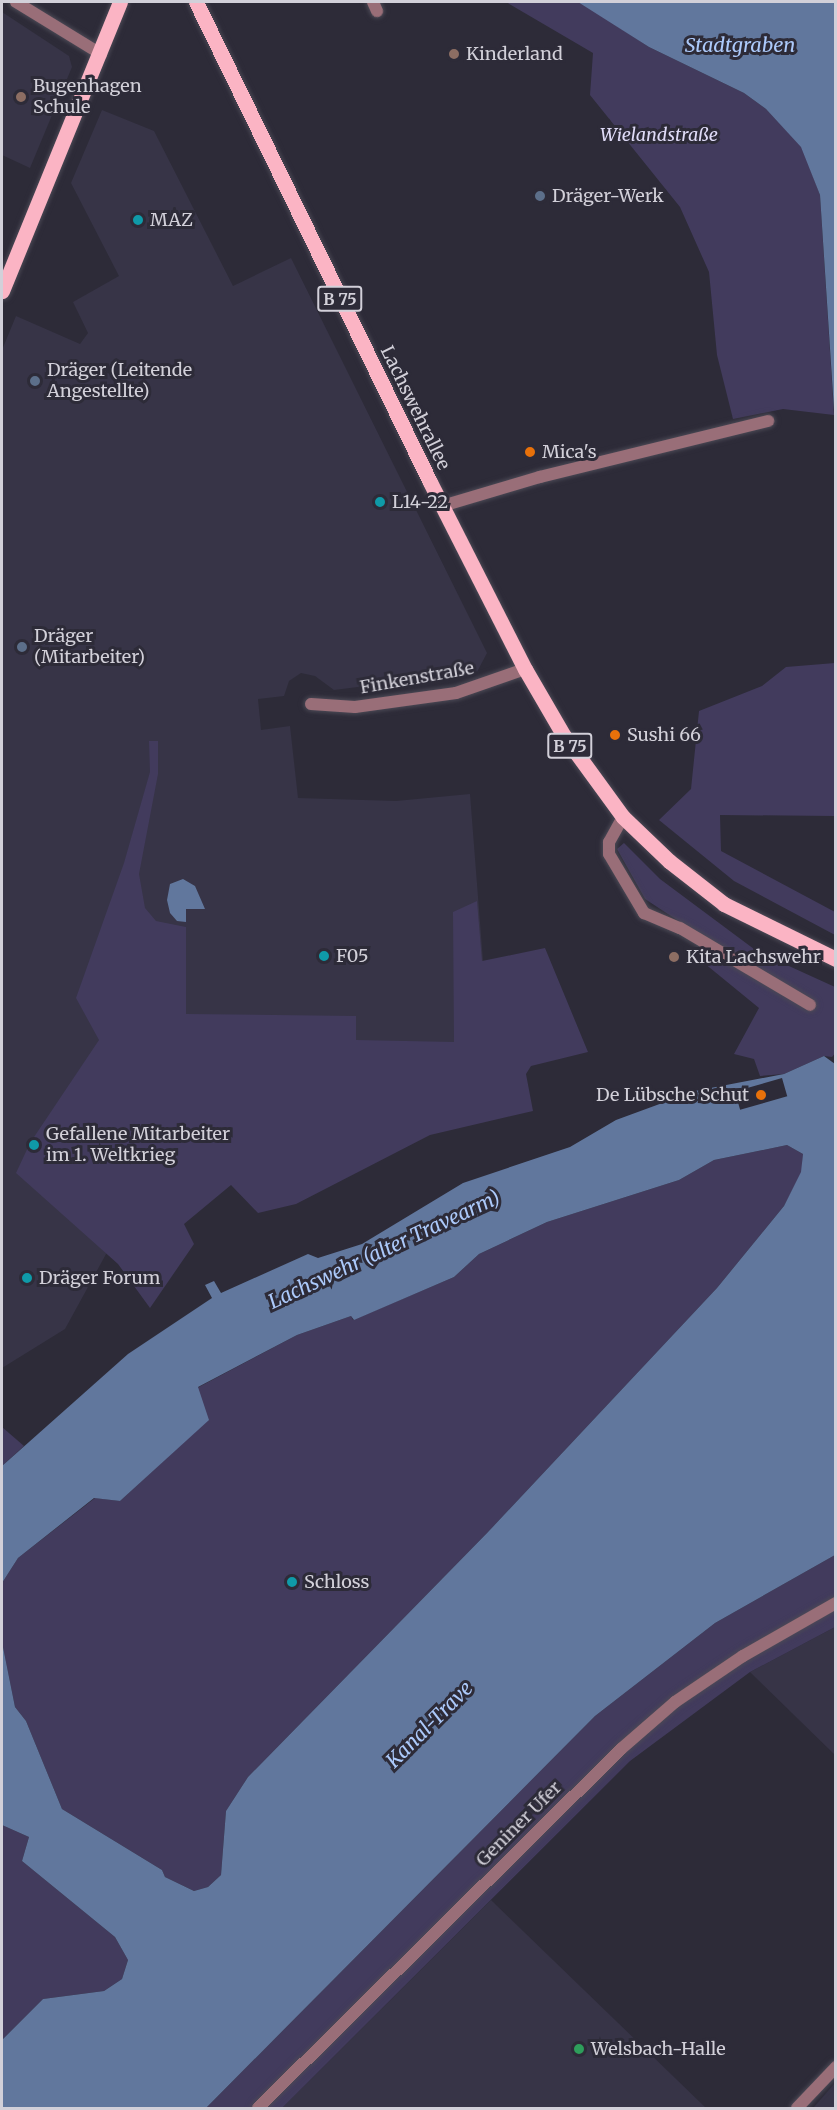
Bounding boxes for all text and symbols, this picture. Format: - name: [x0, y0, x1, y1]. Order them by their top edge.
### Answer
- water label: Stadtgraben: [685, 32, 795, 56]
- place label: Kinderland: [466, 43, 563, 65]
- marker: Kinderland: [447, 47, 461, 61]
- place label: Bugenhagen Schule: [33, 76, 142, 118]
- marker: Bugenhagen Schule: [14, 90, 28, 104]
- park label: Wielandstraße: [600, 124, 718, 146]
- place label: Dräger-Werk: [552, 185, 664, 207]
- marker: Dräger-Werk: [533, 189, 547, 203]
- place label: MAZ: [150, 209, 193, 231]
- marker: MAZ: [131, 213, 145, 227]
- road number: B 75: [316, 286, 364, 312]
- street label: Lachswehrallee: [376, 343, 454, 473]
- place label: Dräger (Leitende Angestellte): [47, 360, 192, 403]
- marker: Dräger (Leitende Angestellte): [28, 374, 42, 388]
- place label: Mica's: [542, 441, 597, 463]
- marker: Mica's: [523, 445, 537, 459]
- place label: L14-22: [392, 491, 448, 513]
- marker: L14-22: [373, 495, 387, 509]
- place label: Dräger (Mitarbeiter): [34, 626, 145, 668]
- marker: Dräger (Mitarbeiter): [15, 640, 29, 654]
- street label: Finkenstraße: [358, 657, 476, 699]
- place label: Sushi 66: [627, 724, 701, 746]
- marker: Sushi 66: [608, 728, 622, 742]
- road number: B 75: [546, 733, 594, 759]
- place label: F05: [336, 945, 369, 967]
- place label: Kita Lachswehr: [686, 946, 821, 968]
- marker: F05: [317, 949, 331, 963]
- marker: Kita Lachswehr: [667, 950, 681, 964]
- place label: De Lübsche Schut: [596, 1084, 749, 1106]
- marker: De Lübsche Schut: [754, 1088, 768, 1102]
- place label: Gefallene Mitarbeiter im 1. Weltkrieg: [46, 1124, 230, 1166]
- marker: Gefallene Mitarbeiter im 1. Weltkrieg: [27, 1138, 41, 1152]
- water label: Lachswehr (alter Travearm): [264, 1185, 504, 1313]
- place label: Dräger Forum: [39, 1267, 160, 1289]
- marker: Dräger Forum: [20, 1271, 34, 1285]
- place label: Schloss: [304, 1571, 369, 1593]
- marker: Schloss: [285, 1575, 299, 1589]
- water label: Kanal-Trave: [381, 1676, 477, 1772]
- street label: Geniner Ufer: [472, 1777, 566, 1871]
- place label: Welsbach-Halle: [591, 2038, 726, 2060]
- marker: Welsbach-Halle: [572, 2042, 586, 2056]

